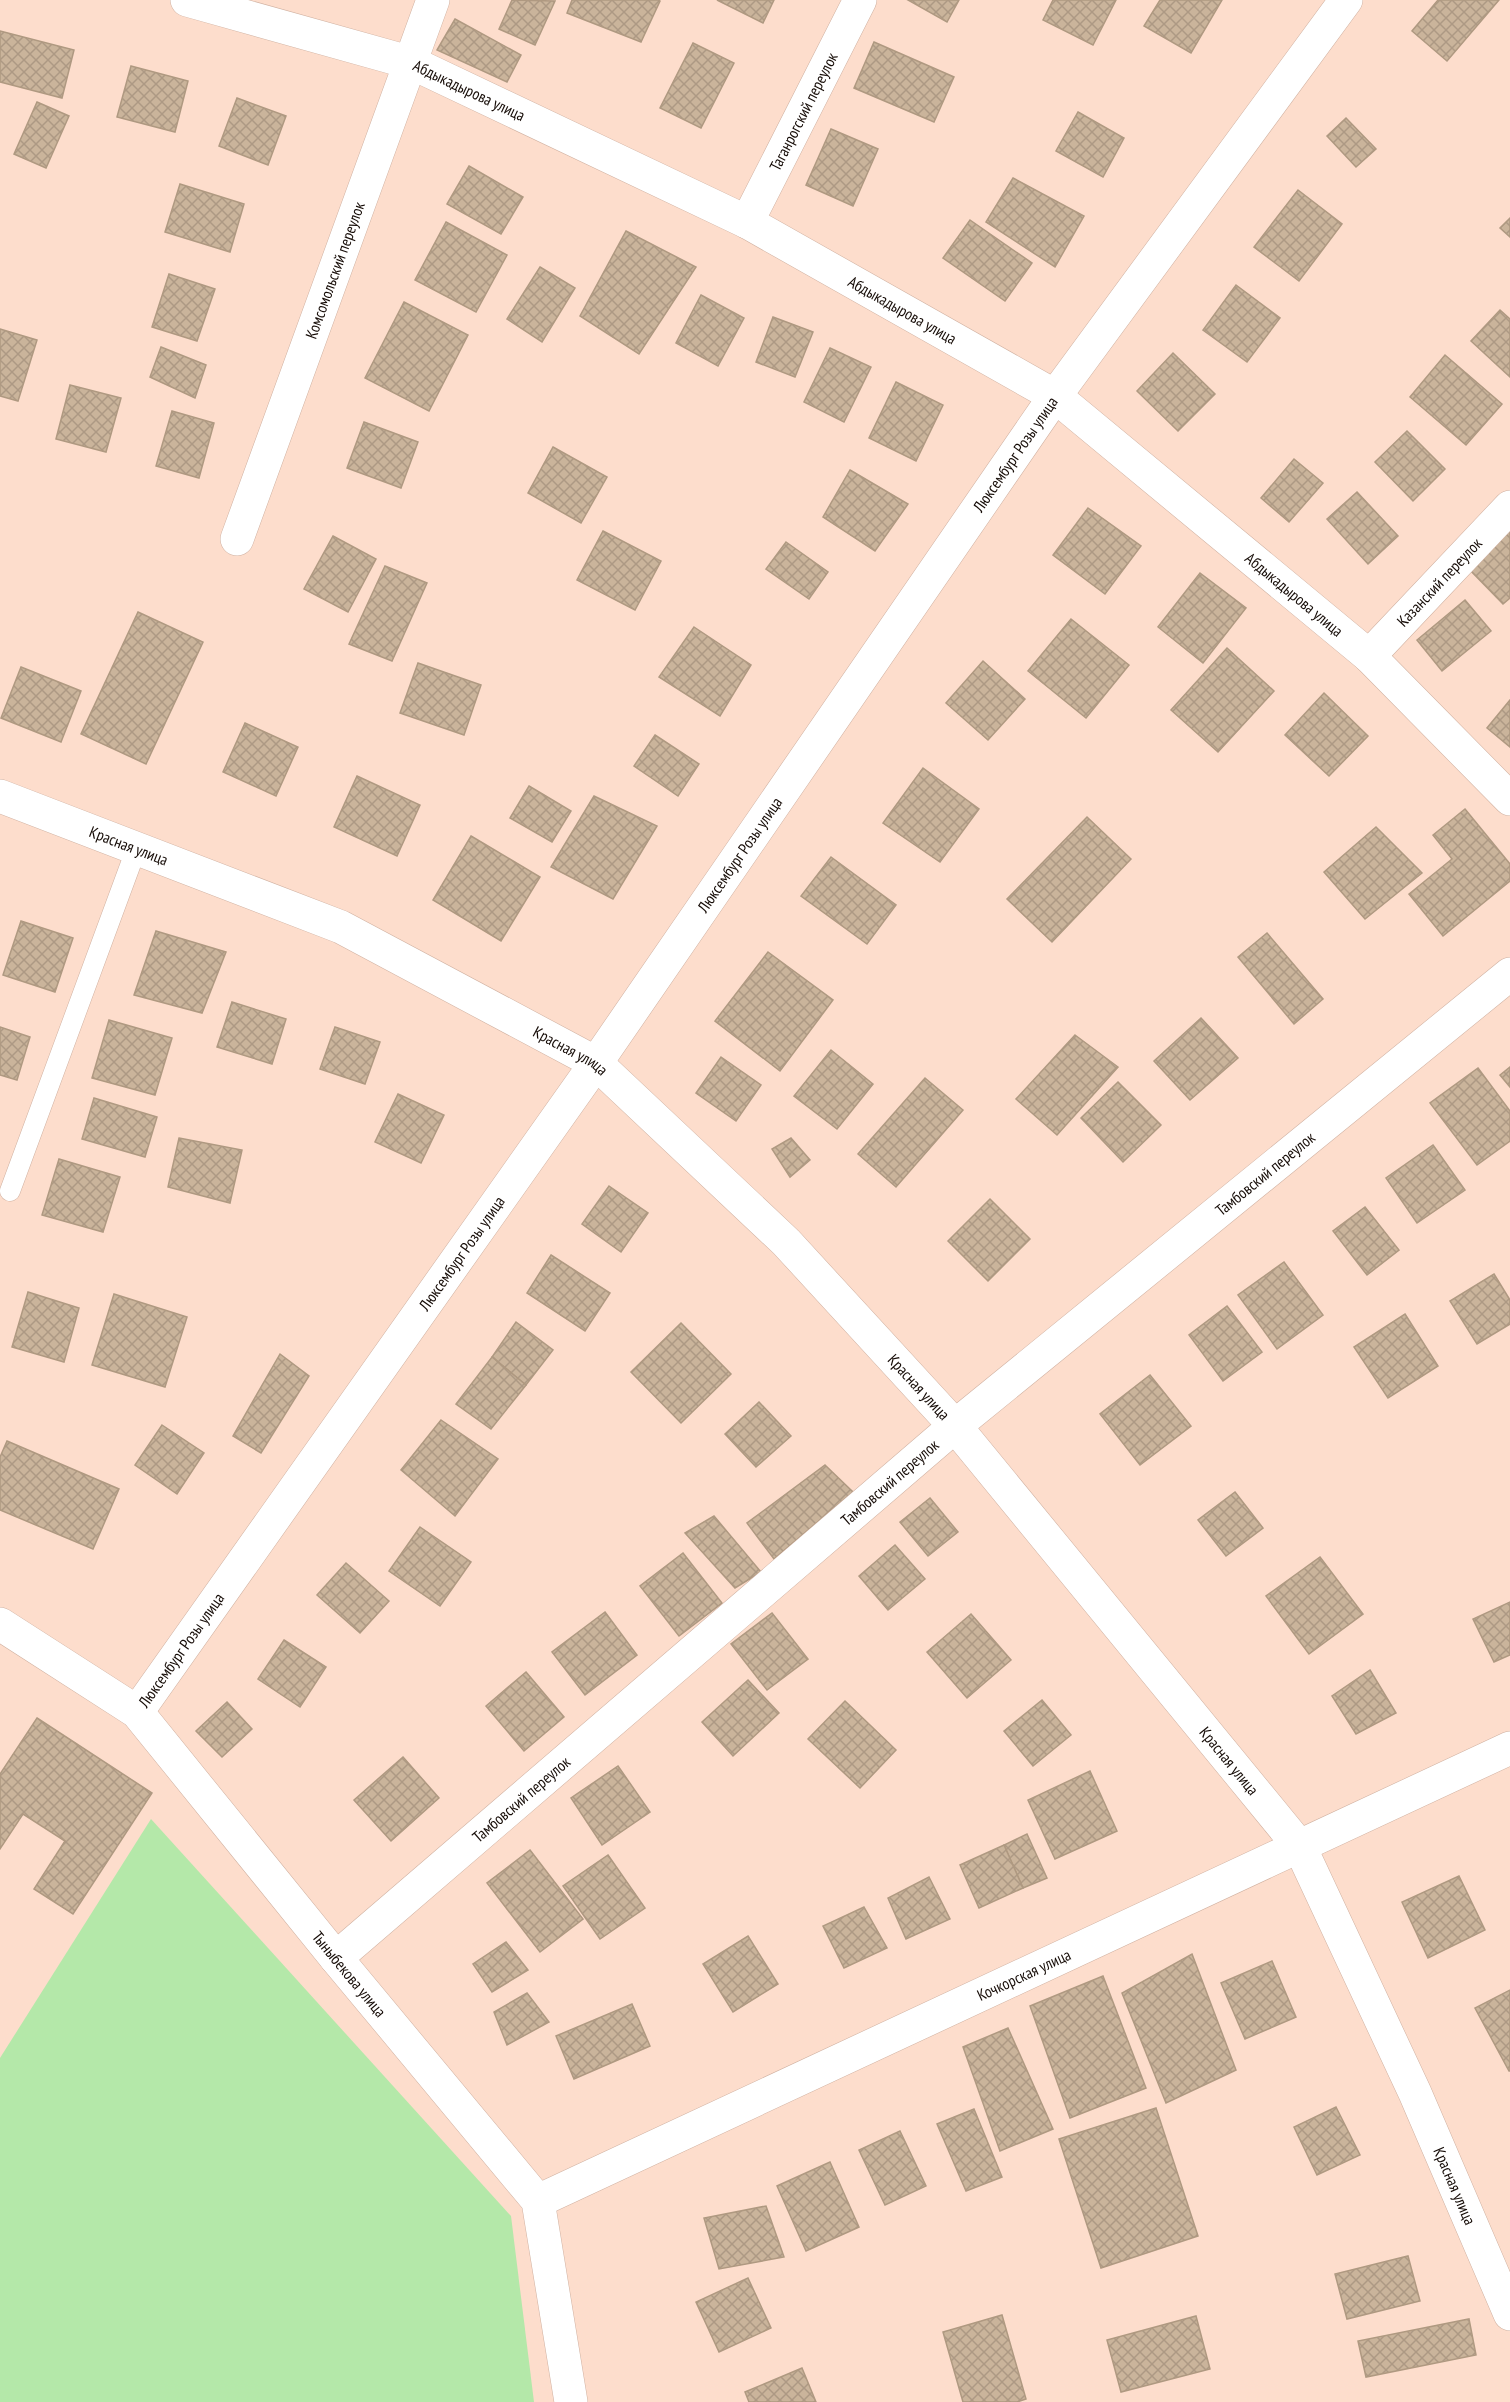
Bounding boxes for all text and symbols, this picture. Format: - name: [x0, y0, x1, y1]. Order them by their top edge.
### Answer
- street label: Таганрогский переулок: [765, 48, 842, 174]
- street label: Абдыкадырова улица: [410, 55, 528, 125]
- street label: Комсомольский переулок: [301, 198, 369, 341]
- street label: Абдыкадырова улица: [845, 271, 960, 348]
- street label: Люксембург Розы улица: [968, 393, 1062, 516]
- street label: Казанский переулок: [1392, 533, 1486, 631]
- street label: Абдыкадырова улица: [1241, 548, 1347, 641]
- street label: Люксембург Розы улица: [692, 793, 786, 917]
- street label: Красная улица: [87, 821, 171, 870]
- street label: Красная улица: [530, 1021, 612, 1079]
- street label: Тамбовский переулок: [1211, 1127, 1319, 1220]
- street label: Люксембург Розы улица: [414, 1192, 509, 1315]
- street label: Красная улица: [884, 1350, 954, 1424]
- street label: Тамбовский переулок: [837, 1434, 943, 1530]
- street label: Люксембург Розы улица: [133, 1589, 228, 1712]
- street label: Красная улица: [1195, 1722, 1263, 1799]
- street label: Тамбовский переулок: [468, 1751, 575, 1846]
- street label: Тыныбекова улица: [308, 1927, 391, 2021]
- street label: Кочкорская улица: [974, 1944, 1074, 2005]
- street label: Красная улица: [1429, 2144, 1480, 2228]

